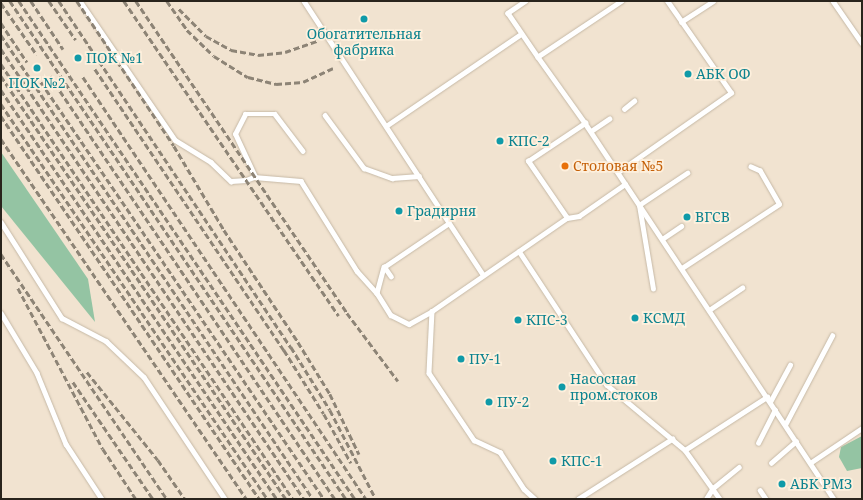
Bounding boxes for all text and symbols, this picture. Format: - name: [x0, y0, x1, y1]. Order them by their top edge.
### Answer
- marker: Обогатительная фабрика: [359, 14, 369, 24]
- place label: Обогатительная фабрика: [307, 26, 421, 58]
- place label: ПОК №1: [86, 50, 143, 66]
- marker: ПОК №1: [73, 53, 83, 63]
- marker: ПОК №2: [32, 63, 42, 73]
- place label: АБК ОФ: [696, 66, 751, 82]
- marker: АБК ОФ: [683, 69, 693, 79]
- place label: ПОК №2: [8, 75, 66, 91]
- place label: КПС-2: [508, 133, 550, 149]
- marker: КПС-2: [495, 136, 505, 146]
- place label: Столовая №5: [573, 158, 663, 174]
- marker: Столовая №5: [560, 161, 570, 171]
- place label: Градирня: [407, 203, 476, 219]
- marker: Градирня: [394, 206, 404, 216]
- place label: ВГСВ: [695, 209, 730, 225]
- marker: ВГСВ: [682, 212, 692, 222]
- place label: КСМД: [643, 310, 685, 326]
- place label: КПС-3: [526, 312, 568, 328]
- marker: КСМД: [630, 313, 640, 323]
- marker: КПС-3: [513, 315, 523, 325]
- place label: ПУ-1: [469, 351, 501, 367]
- marker: ПУ-1: [456, 354, 466, 364]
- place label: Насосная пром.стоков: [570, 371, 658, 404]
- marker: Насосная пром.стоков: [557, 382, 567, 392]
- place label: ПУ-2: [497, 394, 529, 410]
- marker: ПУ-2: [484, 397, 494, 407]
- place label: КПС-1: [561, 453, 603, 469]
- marker: КПС-1: [548, 456, 558, 466]
- place label: АБК РМЗ: [790, 476, 852, 492]
- marker: АБК РМЗ: [777, 479, 787, 489]

